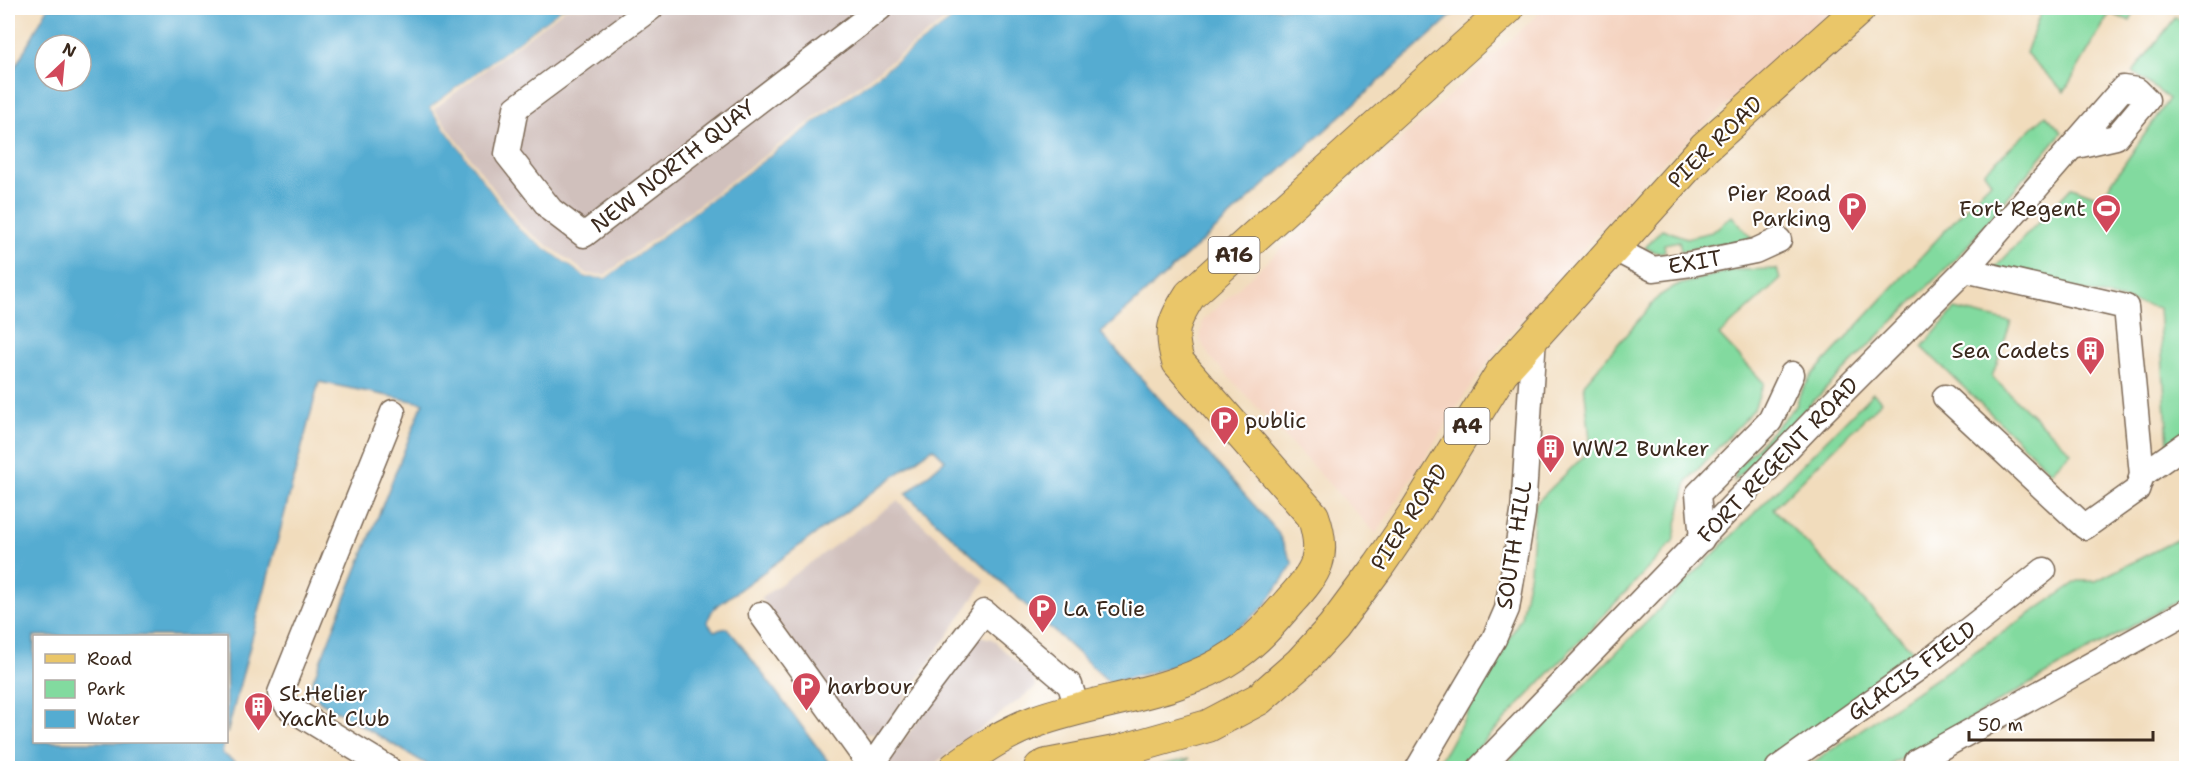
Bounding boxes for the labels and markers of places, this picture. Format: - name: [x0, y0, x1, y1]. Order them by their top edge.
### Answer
- place label: Pier Road Parking: [1727, 179, 1831, 233]
- parking icon: Pier Road Parking: [1836, 190, 1868, 232]
- sports icon: Fort Regent: [2091, 192, 2123, 234]
- place label: Fort Regent: [1959, 194, 2086, 223]
- building icon: Sea Cadets: [2075, 334, 2107, 376]
- place label: Sea Cadets: [1952, 336, 2070, 365]
- parking icon: public: [1208, 404, 1240, 446]
- place label: public: [1245, 406, 1306, 435]
- building icon: WW2 Bunker: [1535, 432, 1567, 474]
- place label: WW2 Bunker: [1572, 434, 1710, 463]
- parking icon: La Folie: [1026, 592, 1058, 634]
- place label: La Folie: [1063, 594, 1145, 623]
- parking icon: harbour: [790, 670, 822, 712]
- place label: harbour: [827, 672, 913, 701]
- place label: St.Helier Yacht Club: [279, 679, 390, 733]
- building icon: St.Helier Yacht Club: [242, 690, 274, 732]

